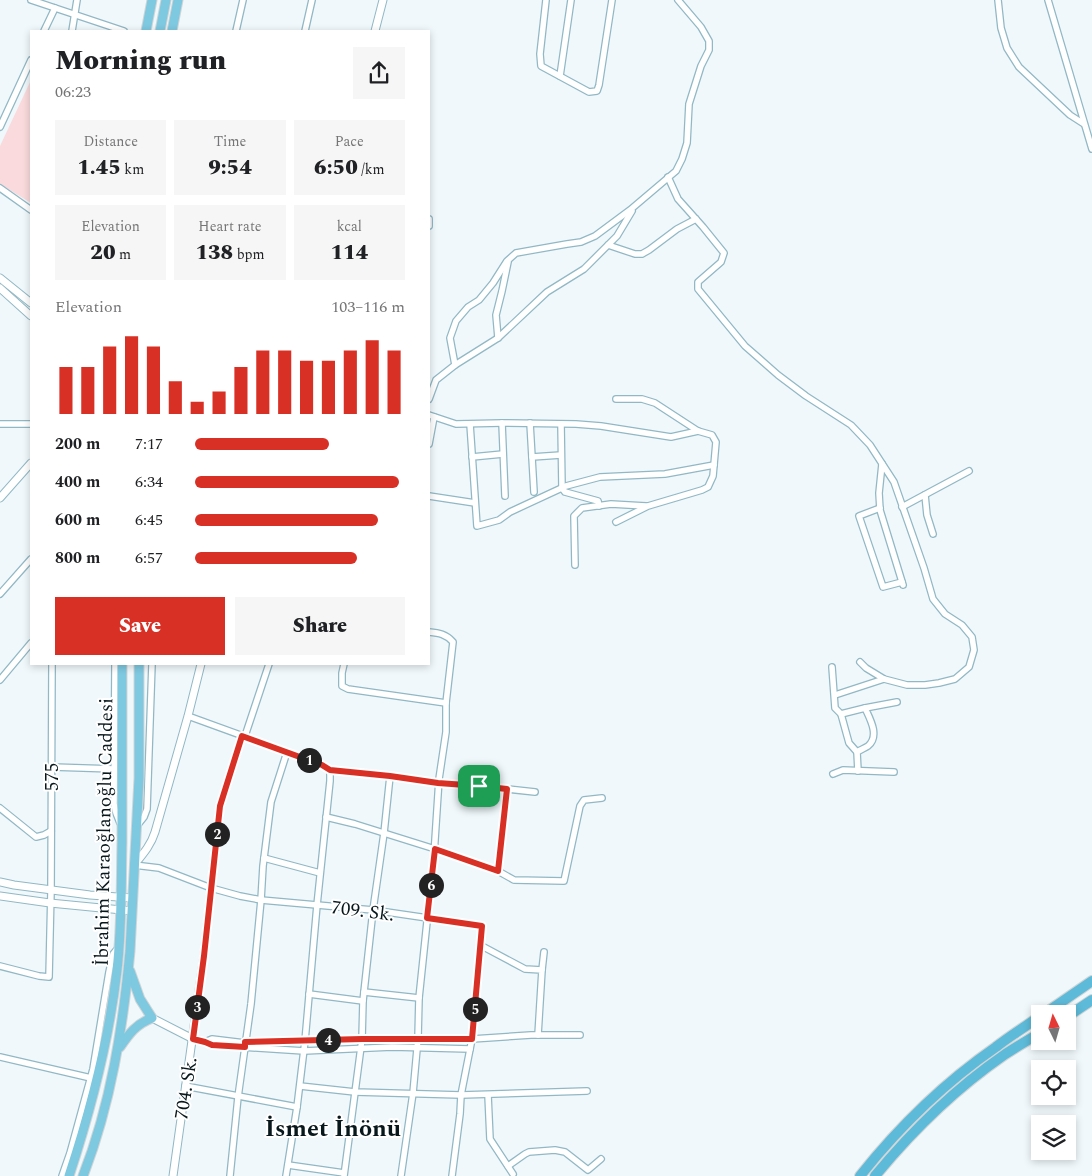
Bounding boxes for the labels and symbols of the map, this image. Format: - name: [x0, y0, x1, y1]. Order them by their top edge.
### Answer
- street label: İbrahim Karaoğlanoğlu Caddesi: [88, 698, 121, 966]
- pin: 1: [296, 748, 322, 772]
- street label: 575: [38, 763, 67, 791]
- pin: [458, 765, 500, 807]
- pin: 2: [204, 822, 230, 846]
- pin: 6: [418, 872, 444, 898]
- street label: 709. Sk.: [330, 893, 396, 930]
- pin: 3: [184, 994, 210, 1020]
- pin: 5: [462, 996, 488, 1022]
- north arrow: [1031, 1005, 1076, 1050]
- pin: 4: [316, 1028, 340, 1052]
- street label: 704. Sk.: [167, 1055, 206, 1122]
- district label: İsmet İnönü: [265, 1111, 401, 1147]

